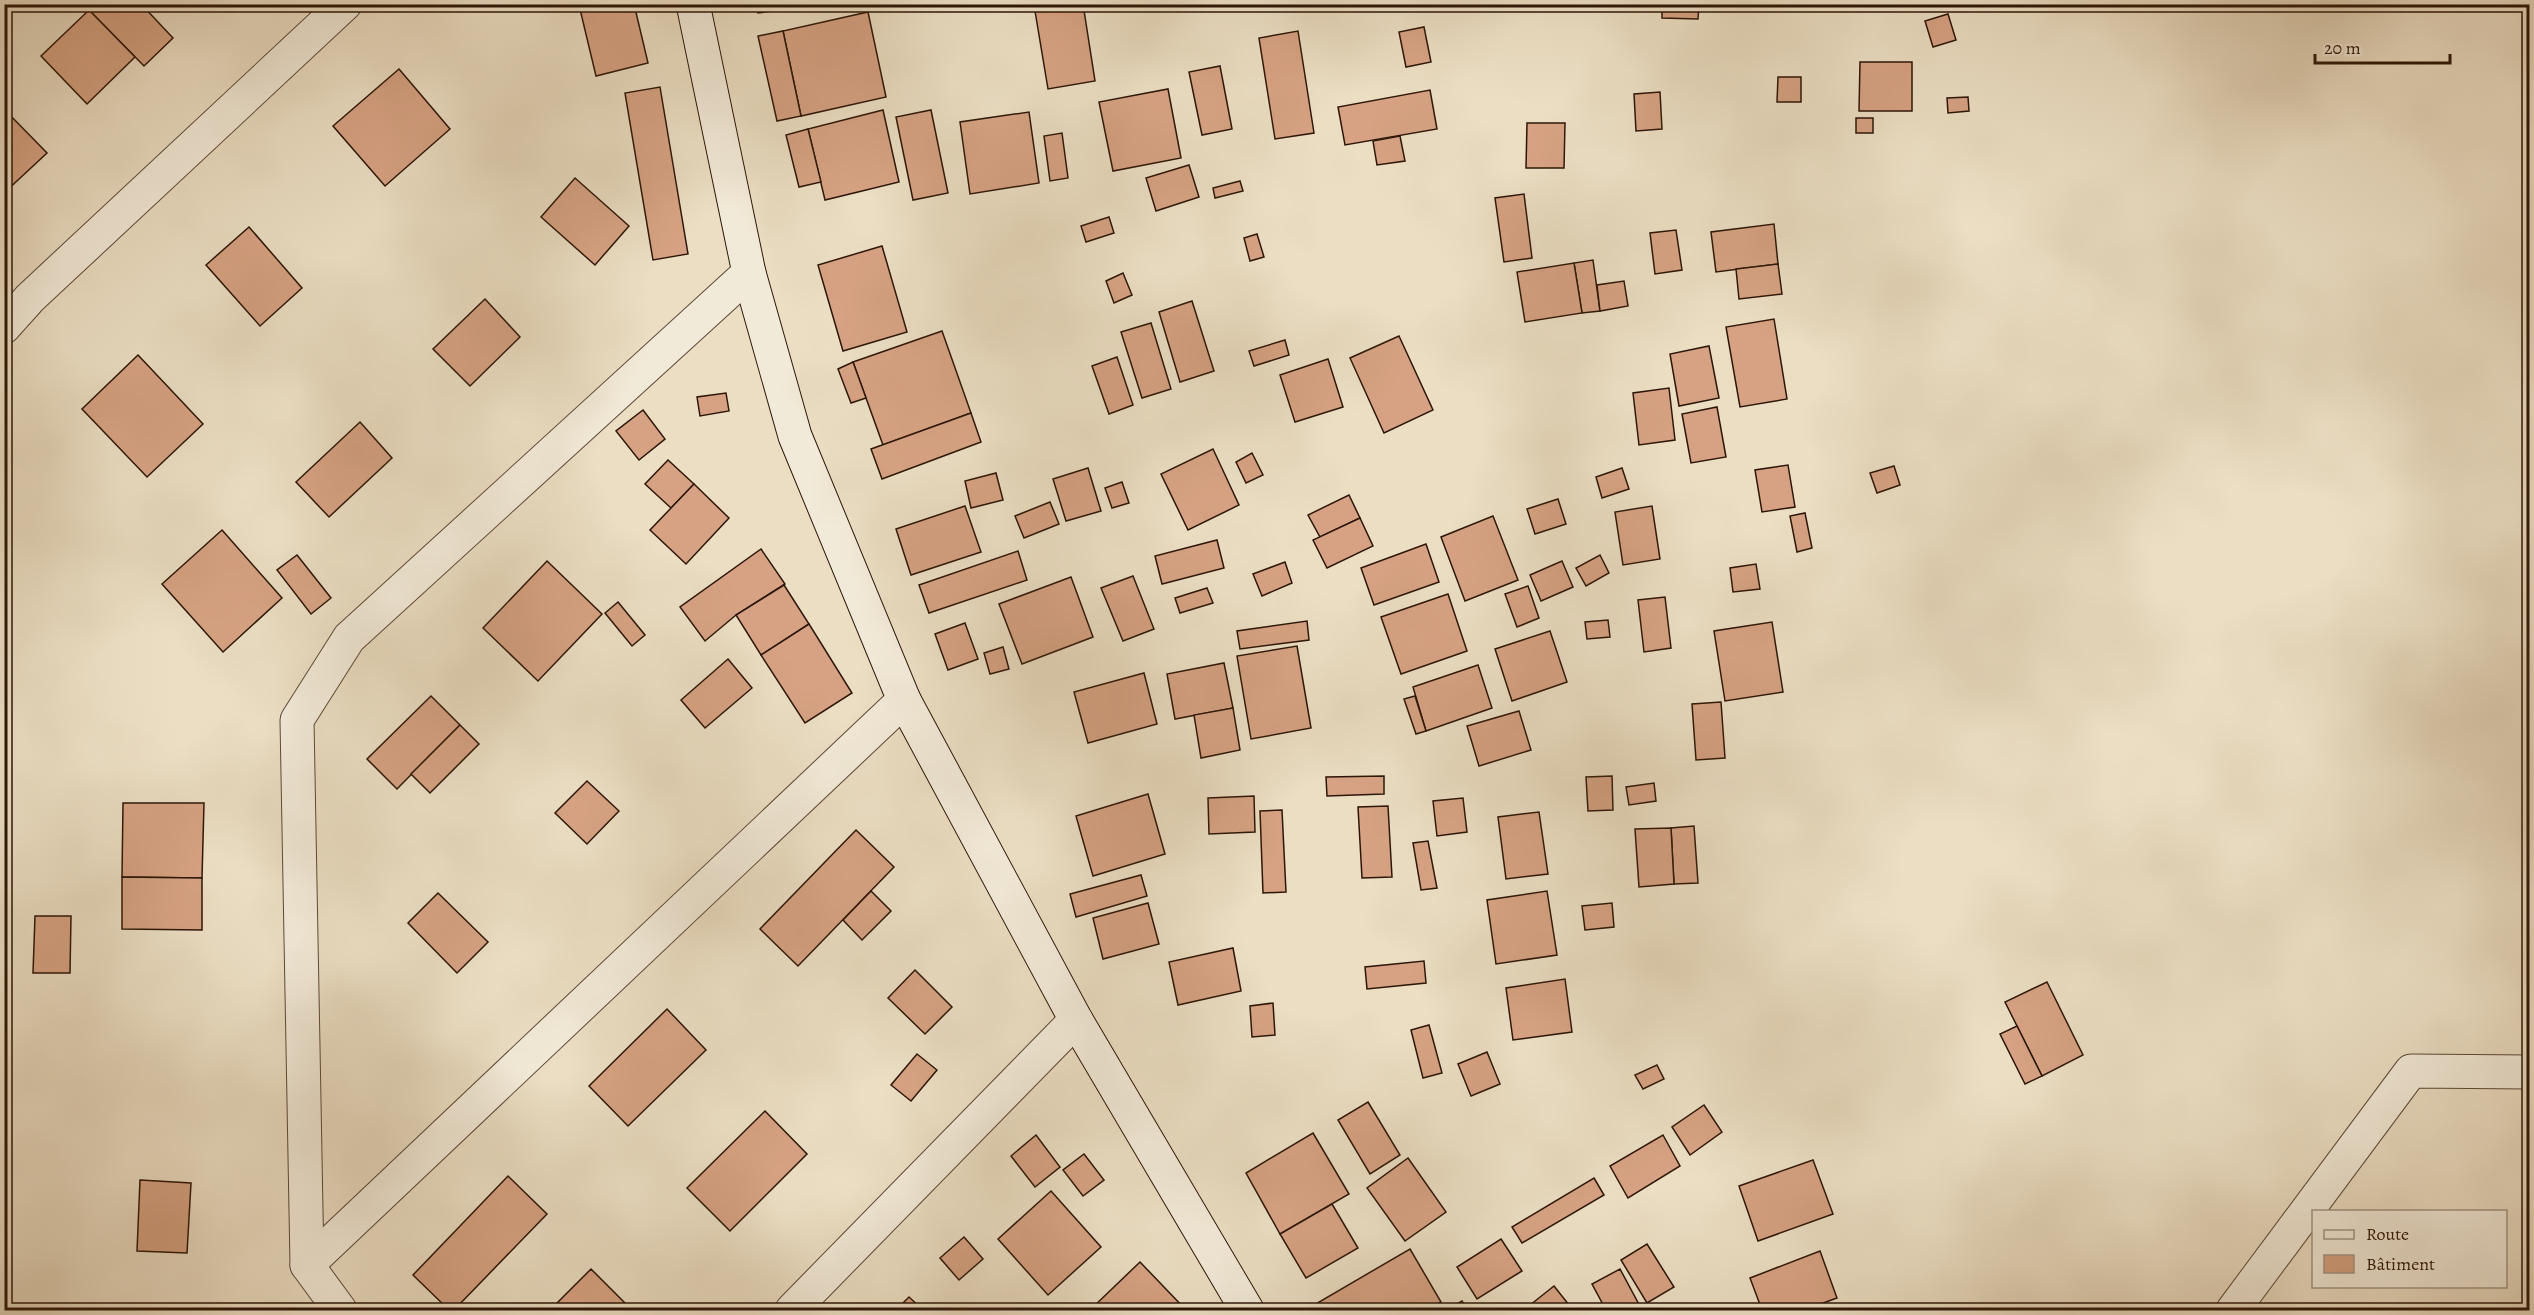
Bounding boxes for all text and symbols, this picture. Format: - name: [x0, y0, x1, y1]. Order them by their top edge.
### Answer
- scale bar: [2315, 27, 2450, 65]
- text: 20 m: [2324, 36, 2361, 60]
- legend: [2312, 1210, 2507, 1288]
- text: Route: [2366, 1222, 2409, 1246]
- text: Bâtiment: [2366, 1252, 2435, 1276]

